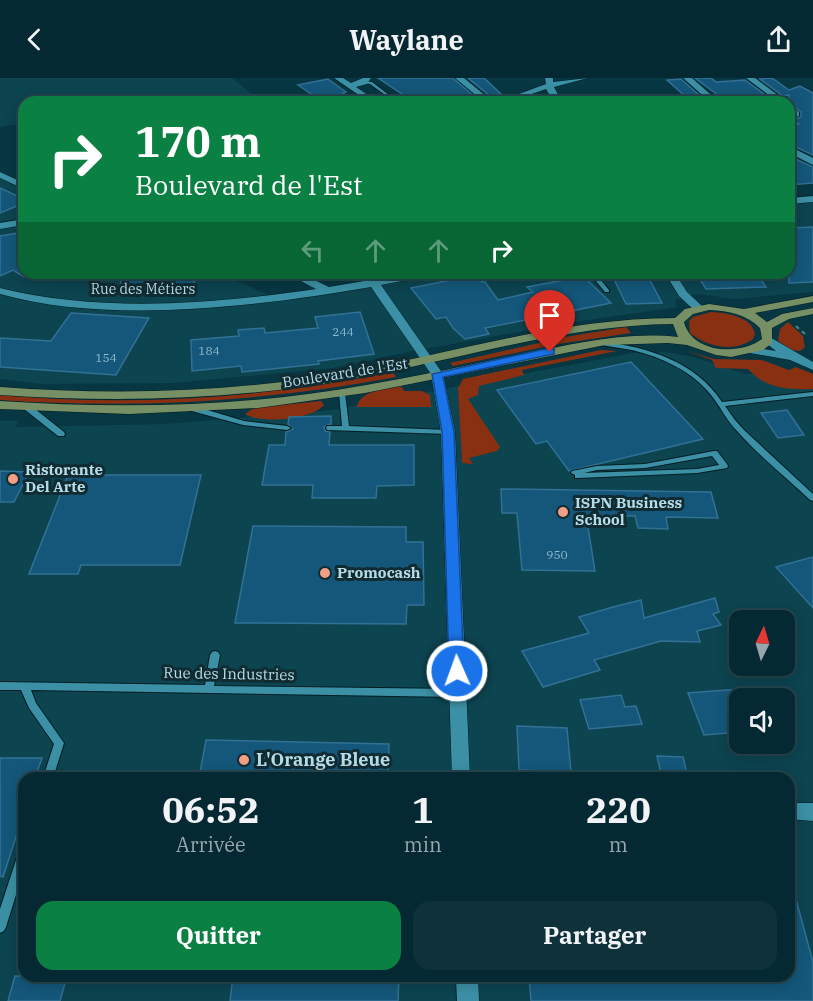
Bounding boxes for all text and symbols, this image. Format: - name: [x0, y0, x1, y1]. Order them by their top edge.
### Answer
- text: Waylane: [349, 22, 464, 57]
- icon: back: [18, 23, 51, 56]
- icon: share: [762, 23, 795, 56]
- text: 170 m: [135, 114, 261, 169]
- icon: right: [36, 120, 114, 198]
- text: Boulevard de l'Est: [135, 167, 363, 202]
- icon: left: [296, 234, 329, 267]
- icon: ahead: [359, 234, 392, 267]
- icon: ahead: [422, 234, 455, 267]
- icon: right: [485, 234, 518, 267]
- street label: Rue des Métiers: [91, 280, 195, 298]
- pin: [524, 290, 575, 352]
- icon: arrive: [533, 299, 566, 332]
- house number: 244: [332, 324, 354, 339]
- house number: 184: [198, 343, 220, 358]
- house number: 154: [95, 350, 117, 365]
- street label: Boulevard de l'Est: [281, 353, 409, 392]
- place label: Ristorante Del Arte: [25, 460, 103, 496]
- marker: Ristorante Del Arte: [6, 472, 20, 486]
- place label: ISPN Business School: [575, 493, 682, 529]
- marker: ISPN Business School: [556, 505, 570, 519]
- house number: 950: [546, 547, 568, 562]
- place label: Promocash: [337, 563, 421, 582]
- marker: Promocash: [318, 566, 332, 580]
- north arrow: [729, 610, 795, 676]
- map controls: [729, 610, 795, 754]
- position arrow: [425, 639, 489, 703]
- street label: Rue des Industries: [163, 663, 295, 684]
- button: sound: [729, 688, 795, 754]
- place label: L'Orange Bleue: [256, 748, 390, 771]
- marker: L'Orange Bleue: [237, 753, 251, 767]
- text: 06:52: [162, 786, 259, 833]
- text: 1: [412, 786, 434, 833]
- text: 220: [586, 786, 651, 833]
- text: Arrivée: [176, 831, 246, 858]
- text: min: [404, 831, 442, 858]
- text: m: [609, 831, 628, 858]
- button: Quitter: [36, 901, 401, 970]
- button: Partager: [413, 901, 777, 970]

